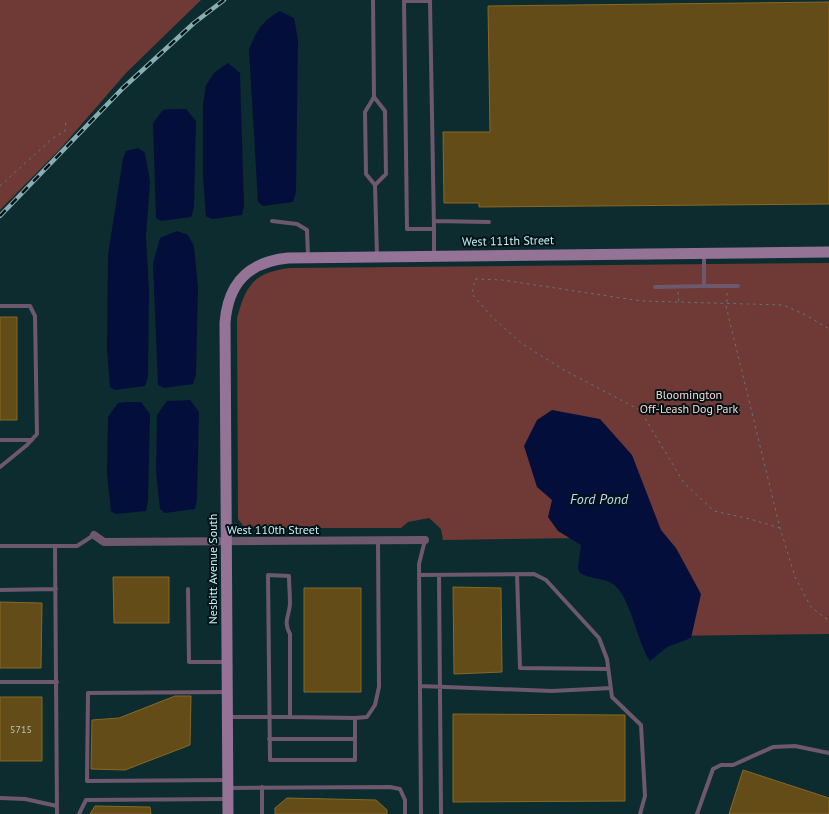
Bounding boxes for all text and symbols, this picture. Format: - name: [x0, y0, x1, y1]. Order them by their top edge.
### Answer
- street label: West 111th Street: [462, 232, 554, 249]
- park label: Bloomington Off-Leash Dog Park: [640, 387, 739, 416]
- water label: Ford Pond: [570, 490, 629, 508]
- street label: Nesbitt Avenue South: [205, 514, 220, 624]
- street label: West 110th Street: [227, 522, 319, 537]
- house number: 5715: [10, 723, 32, 736]

